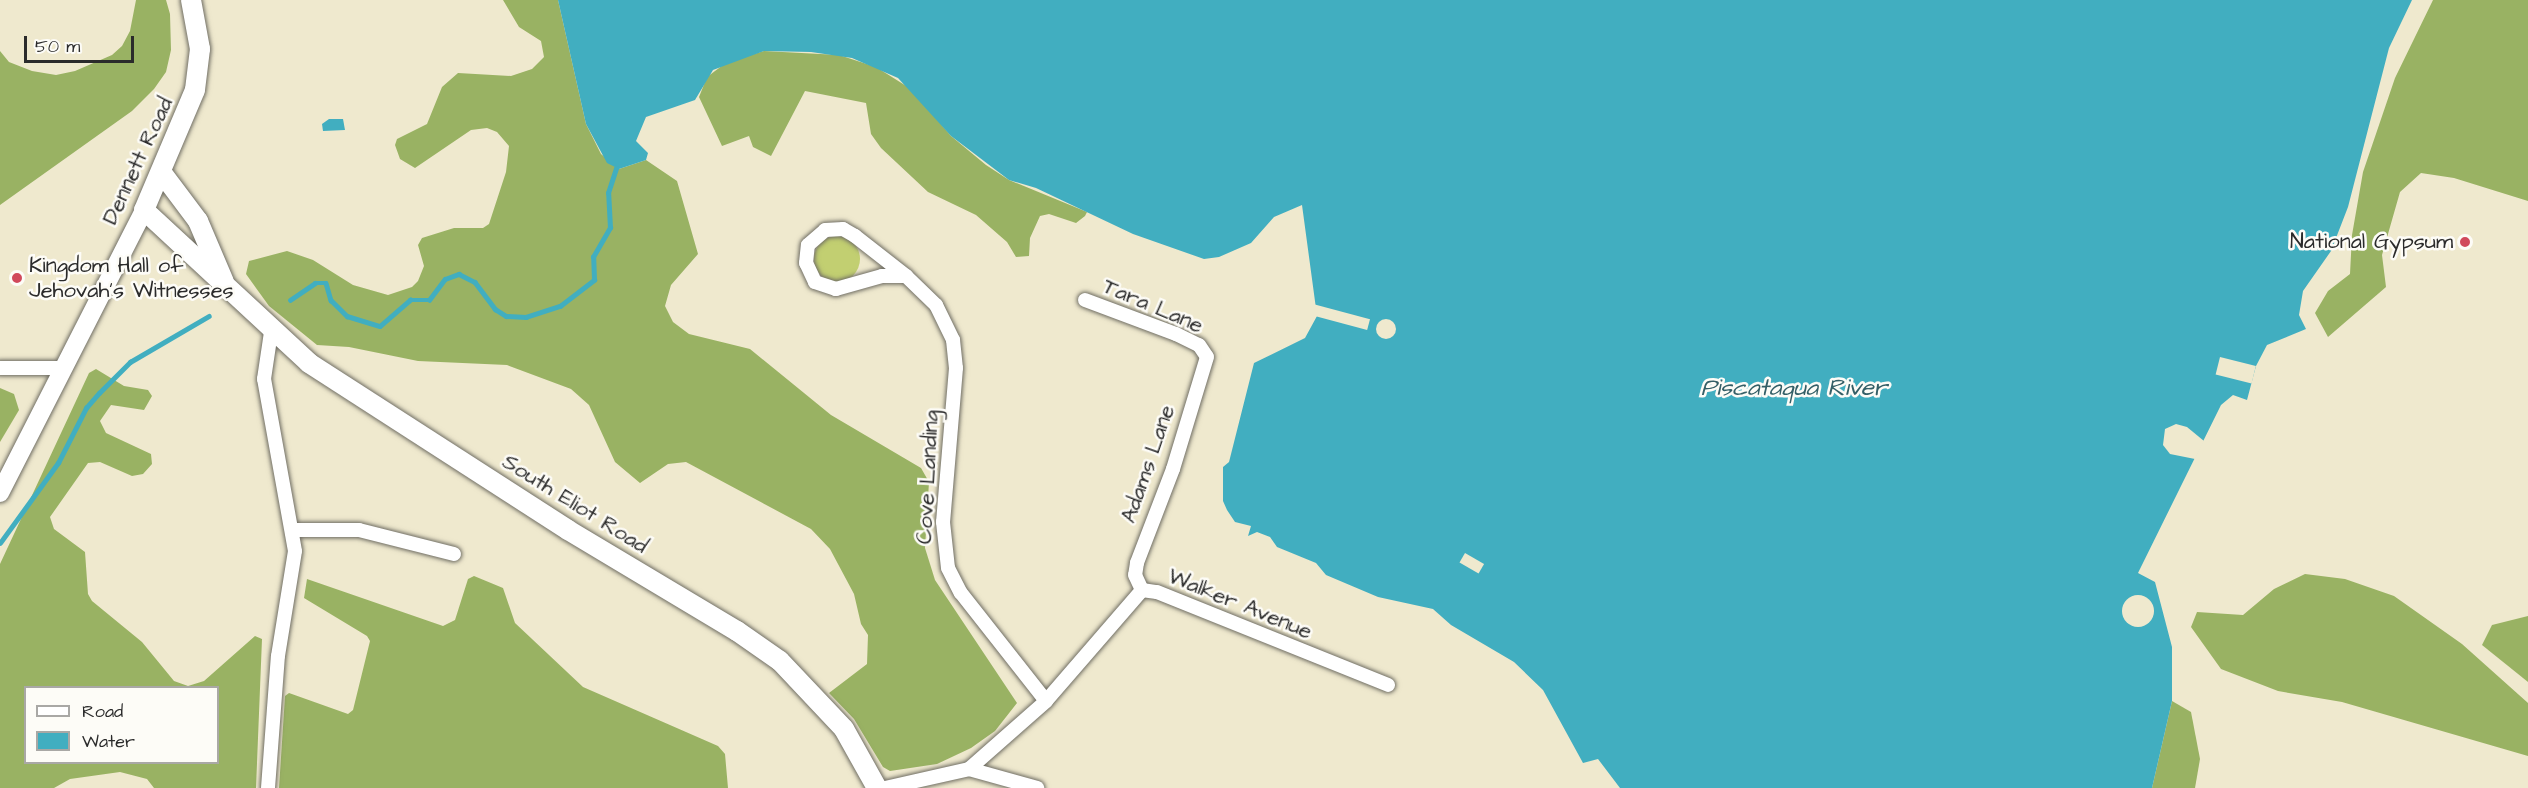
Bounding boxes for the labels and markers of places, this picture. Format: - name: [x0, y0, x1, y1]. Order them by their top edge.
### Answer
- place label: National Gypsum: [2290, 229, 2453, 255]
- marker: National Gypsum: [2458, 235, 2472, 249]
- place label: Kingdom Hall of Jehovah’s Witnesses: [29, 252, 234, 304]
- marker: Kingdom Hall of Jehovah’s Witnesses: [10, 271, 24, 285]

